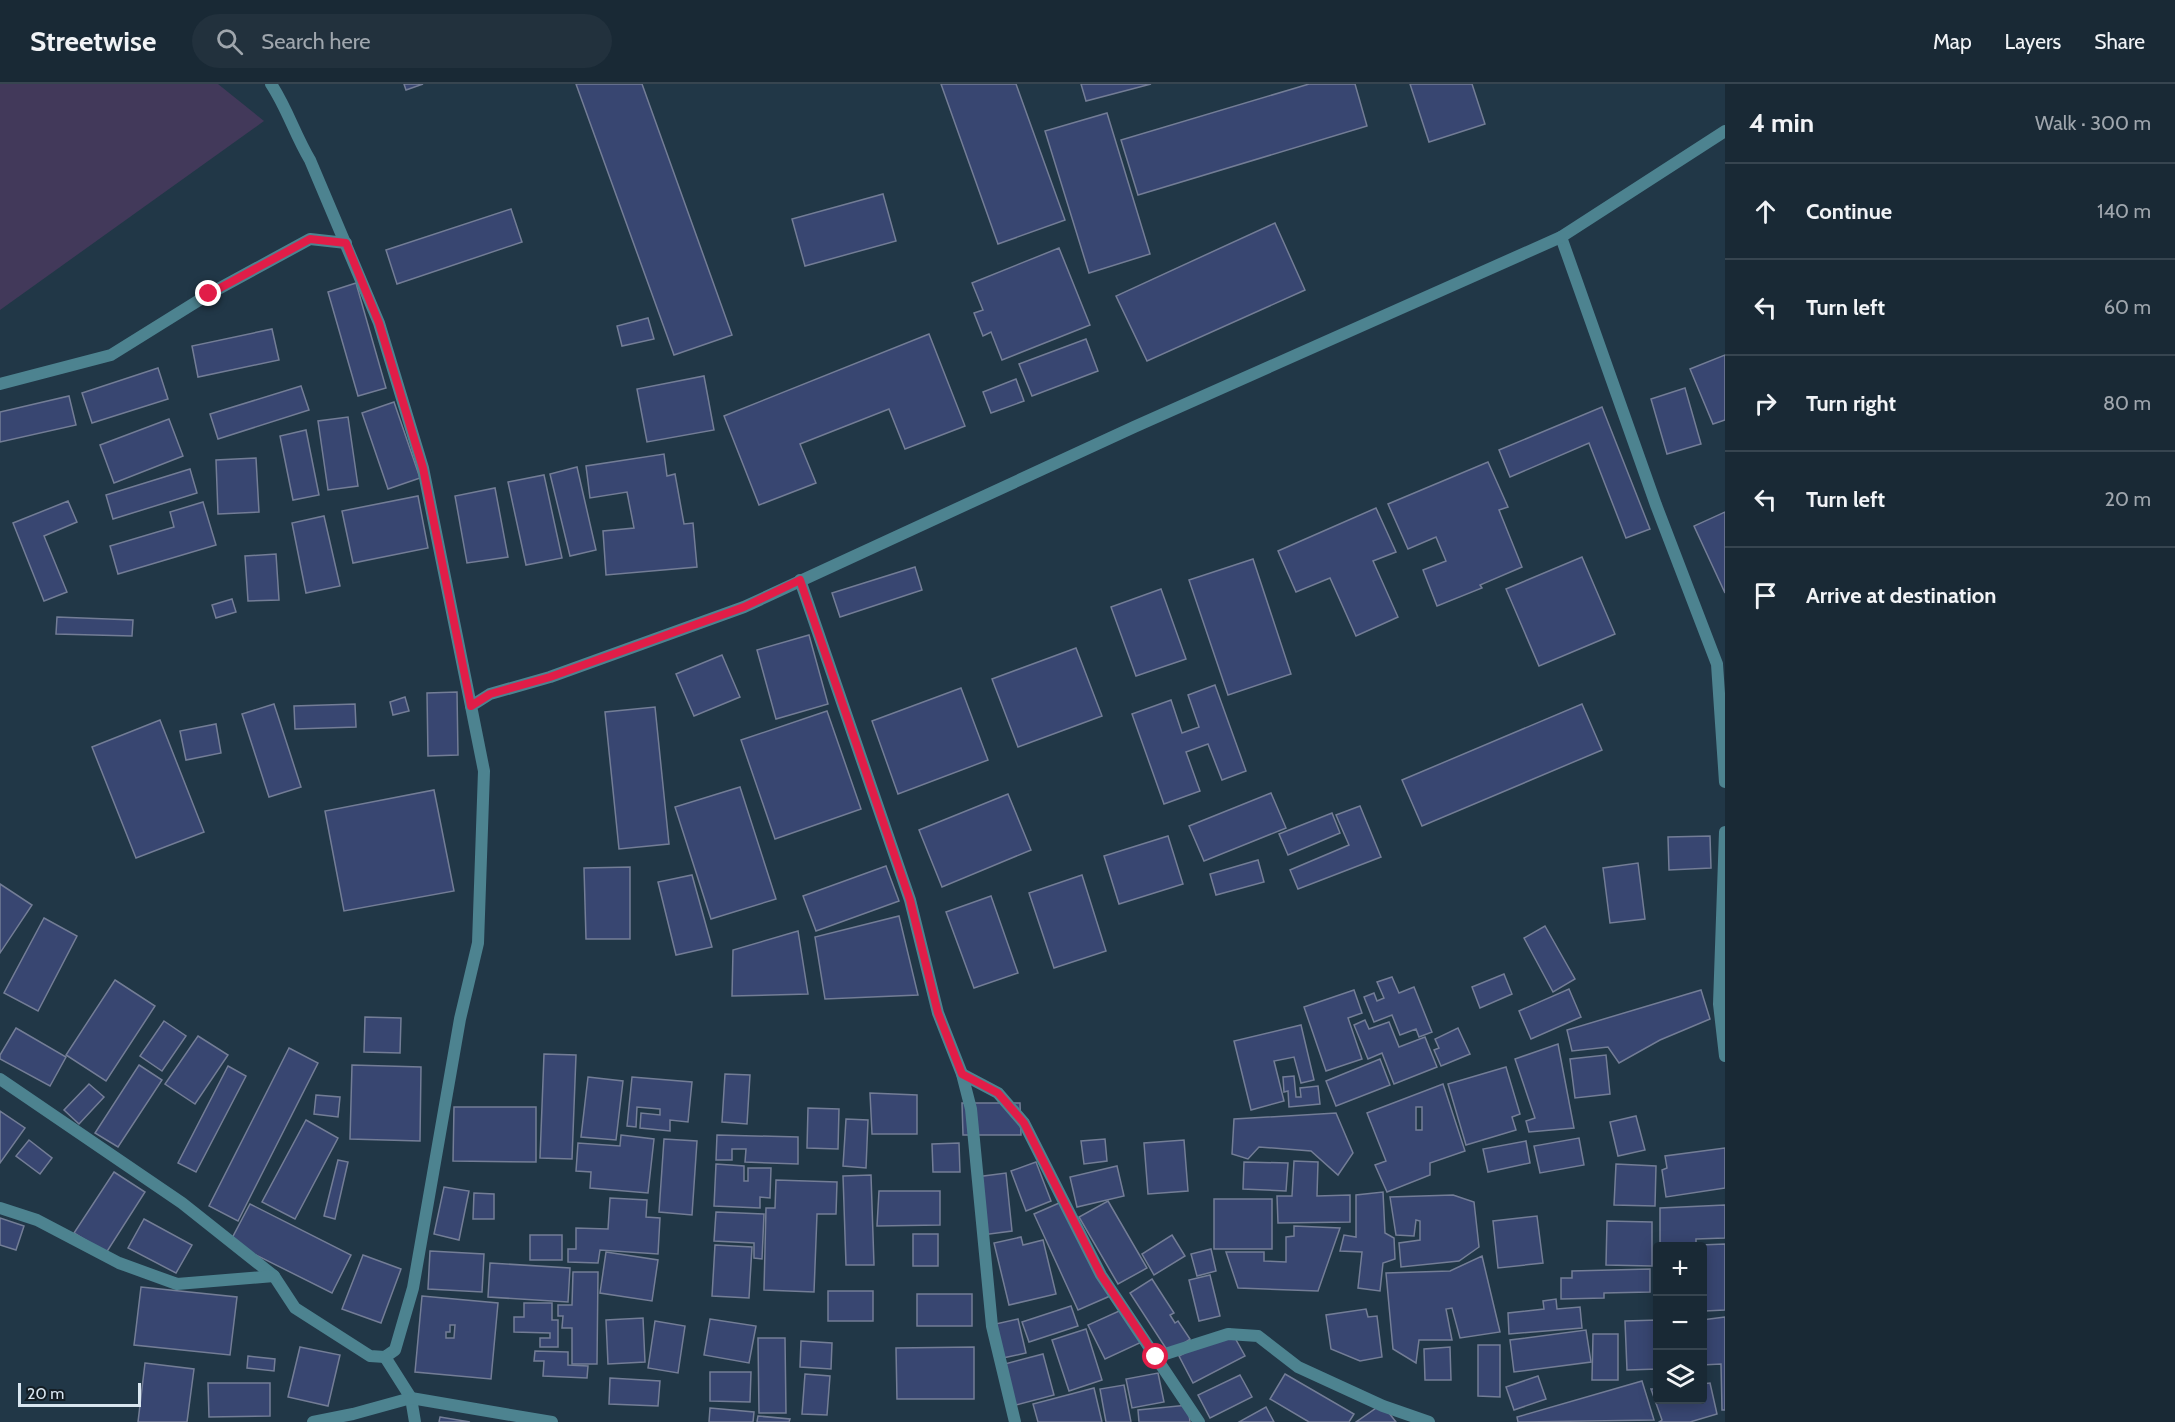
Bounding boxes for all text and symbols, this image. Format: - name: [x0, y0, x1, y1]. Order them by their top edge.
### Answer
- search box: [192, 14, 612, 68]
- text: Streetwise: [30, 24, 156, 58]
- icon: search: [213, 25, 246, 58]
- text: Search here: [261, 28, 371, 55]
- text: Map: [1933, 29, 1972, 54]
- text: Layers: [2005, 29, 2061, 54]
- text: Share: [2094, 29, 2145, 54]
- text: 4 min: [1749, 107, 1814, 139]
- text: Walk · 300 m: [2035, 111, 2151, 135]
- icon: ahead: [1749, 195, 1782, 228]
- text: Continue: [1806, 198, 1892, 225]
- text: 140 m: [2097, 199, 2151, 223]
- route end: [195, 280, 221, 306]
- icon: left: [1749, 291, 1782, 324]
- text: Turn left: [1806, 294, 1885, 321]
- text: 60 m: [2104, 295, 2151, 319]
- icon: right: [1749, 387, 1782, 420]
- text: Turn right: [1806, 390, 1896, 417]
- text: 80 m: [2103, 391, 2151, 415]
- icon: left: [1749, 483, 1782, 516]
- text: Turn left: [1806, 486, 1885, 513]
- text: 20 m: [2105, 487, 2151, 511]
- icon: arrive: [1749, 579, 1782, 612]
- text: Arrive at destination: [1806, 582, 1996, 609]
- map controls: [1653, 1242, 1707, 1404]
- button: +: [1653, 1242, 1707, 1296]
- button: −: [1653, 1296, 1707, 1350]
- route start: [1142, 1343, 1168, 1369]
- button: layers: [1653, 1350, 1707, 1404]
- scale bar: [18, 1380, 141, 1408]
- text: 20 m: [27, 1384, 64, 1403]

